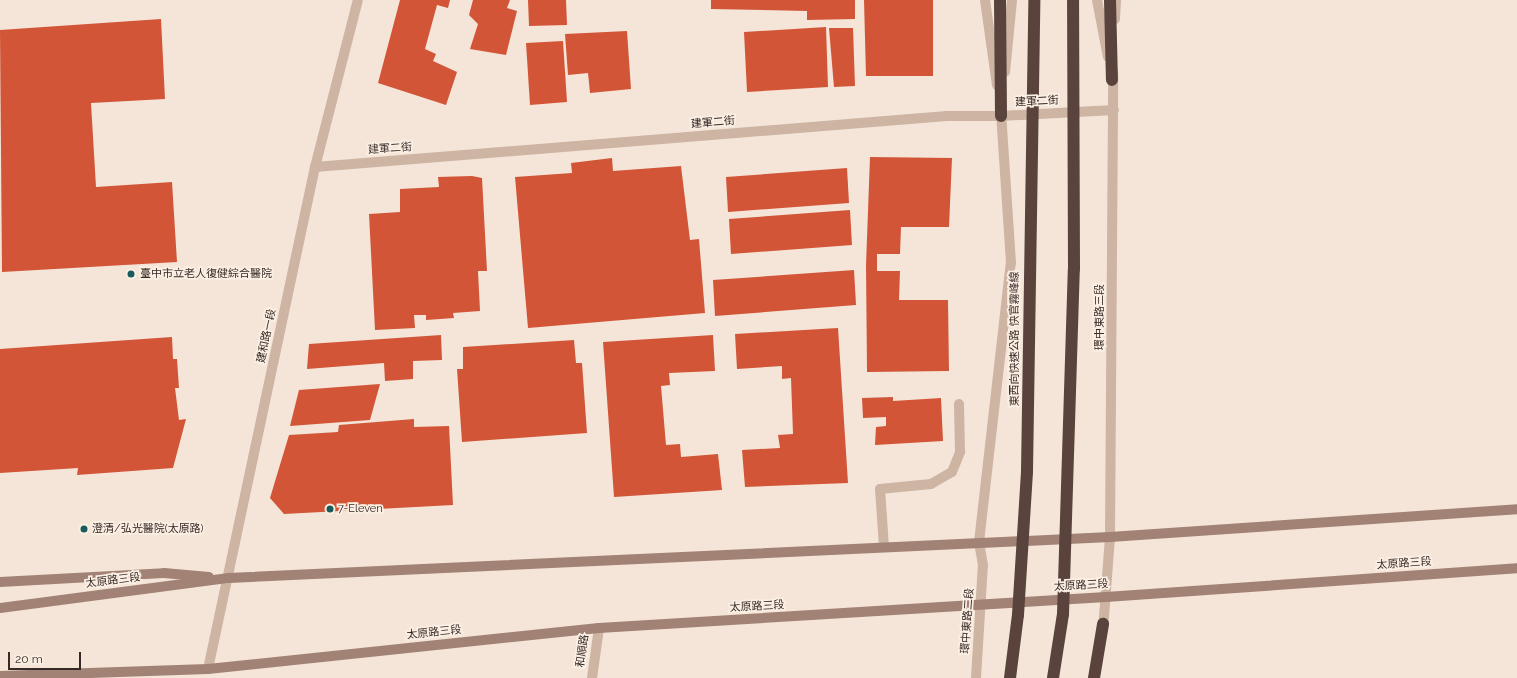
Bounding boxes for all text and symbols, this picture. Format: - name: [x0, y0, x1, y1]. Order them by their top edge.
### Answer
- street label: 建軍二街: [1015, 94, 1059, 110]
- street label: 建軍二街: [691, 115, 735, 131]
- street label: 建軍二街: [368, 141, 412, 157]
- place label: 臺中市立老人復健綜合醫院: [140, 267, 272, 281]
- marker: 臺中市立老人復健綜合醫院: [125, 268, 137, 280]
- street label: 東西向快速公路 快官霧峰線: [1008, 272, 1022, 406]
- street label: 環中東路三段: [1093, 284, 1107, 350]
- street label: 建和路一段: [255, 308, 279, 364]
- place label: 7-Eleven: [338, 502, 383, 516]
- marker: 7-Eleven: [325, 504, 335, 514]
- place label: 澄清/弘光醫院(太原路): [92, 522, 204, 536]
- marker: 澄清/弘光醫院(太原路): [79, 524, 89, 534]
- street label: 太原路三段: [1376, 555, 1432, 573]
- street label: 太原路三段: [85, 571, 141, 591]
- street label: 太原路三段: [1053, 578, 1109, 594]
- street label: 環中東路二段: [959, 588, 977, 654]
- street label: 太原路三段: [729, 599, 785, 615]
- street label: 太原路三段: [406, 624, 462, 642]
- street label: 和順路: [574, 634, 592, 668]
- scale bar: [10, 644, 83, 670]
- text: 20 m: [15, 652, 43, 666]

